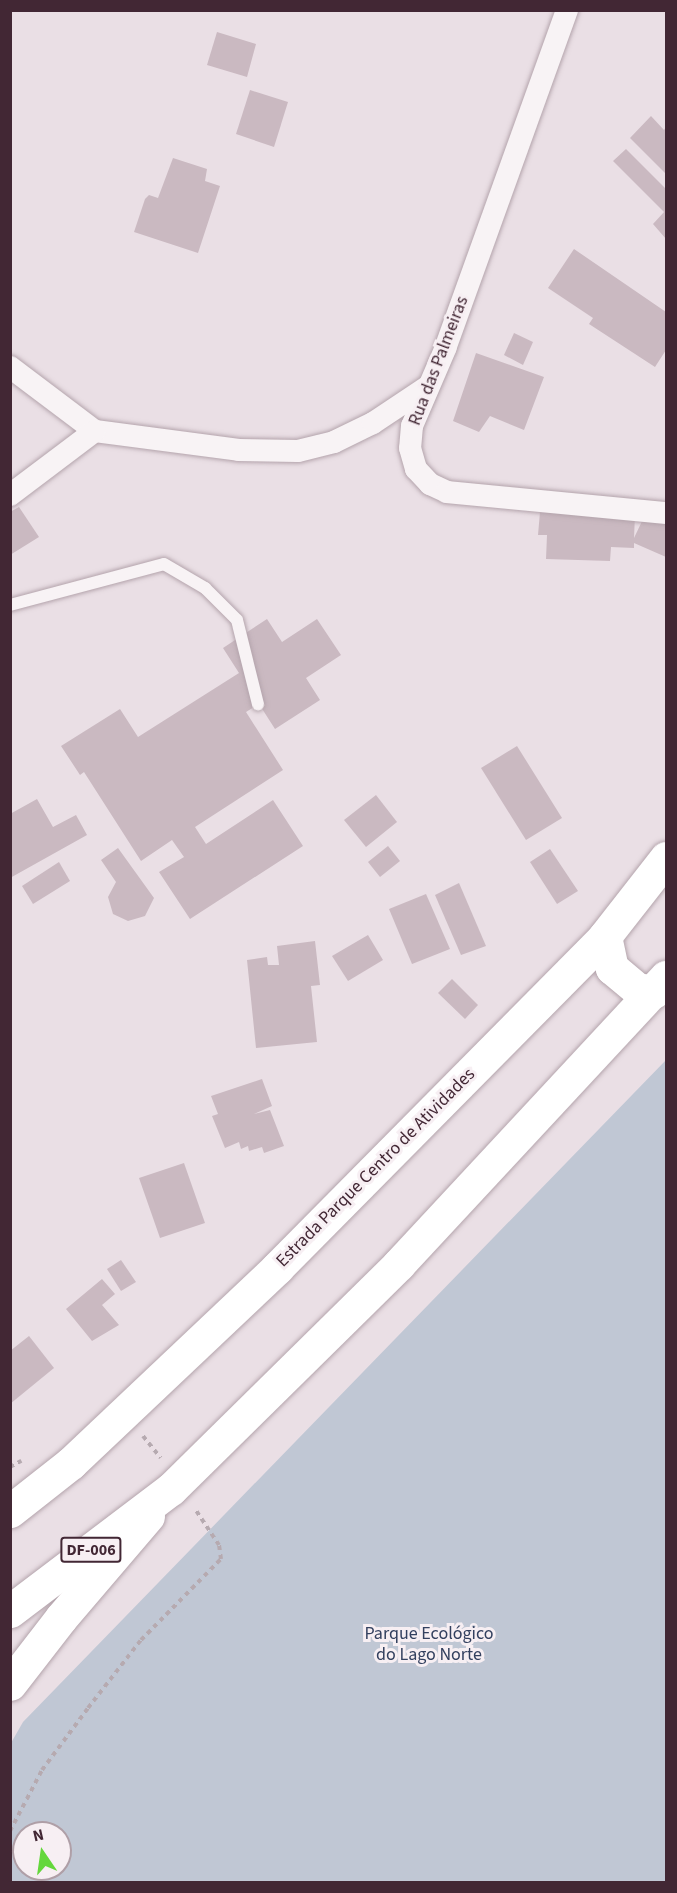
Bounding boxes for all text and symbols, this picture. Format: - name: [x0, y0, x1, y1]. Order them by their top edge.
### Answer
- street label: Rua das Palmeiras: [404, 293, 474, 429]
- street label: Estrada Parque Centro de Atividades: [272, 1064, 480, 1272]
- road number: DF-006: [60, 1537, 122, 1563]
- park label: Parque Ecológico do Lago Norte: [364, 1624, 494, 1666]
- north arrow: [12, 1821, 72, 1881]
- text: N: [31, 1823, 46, 1847]

